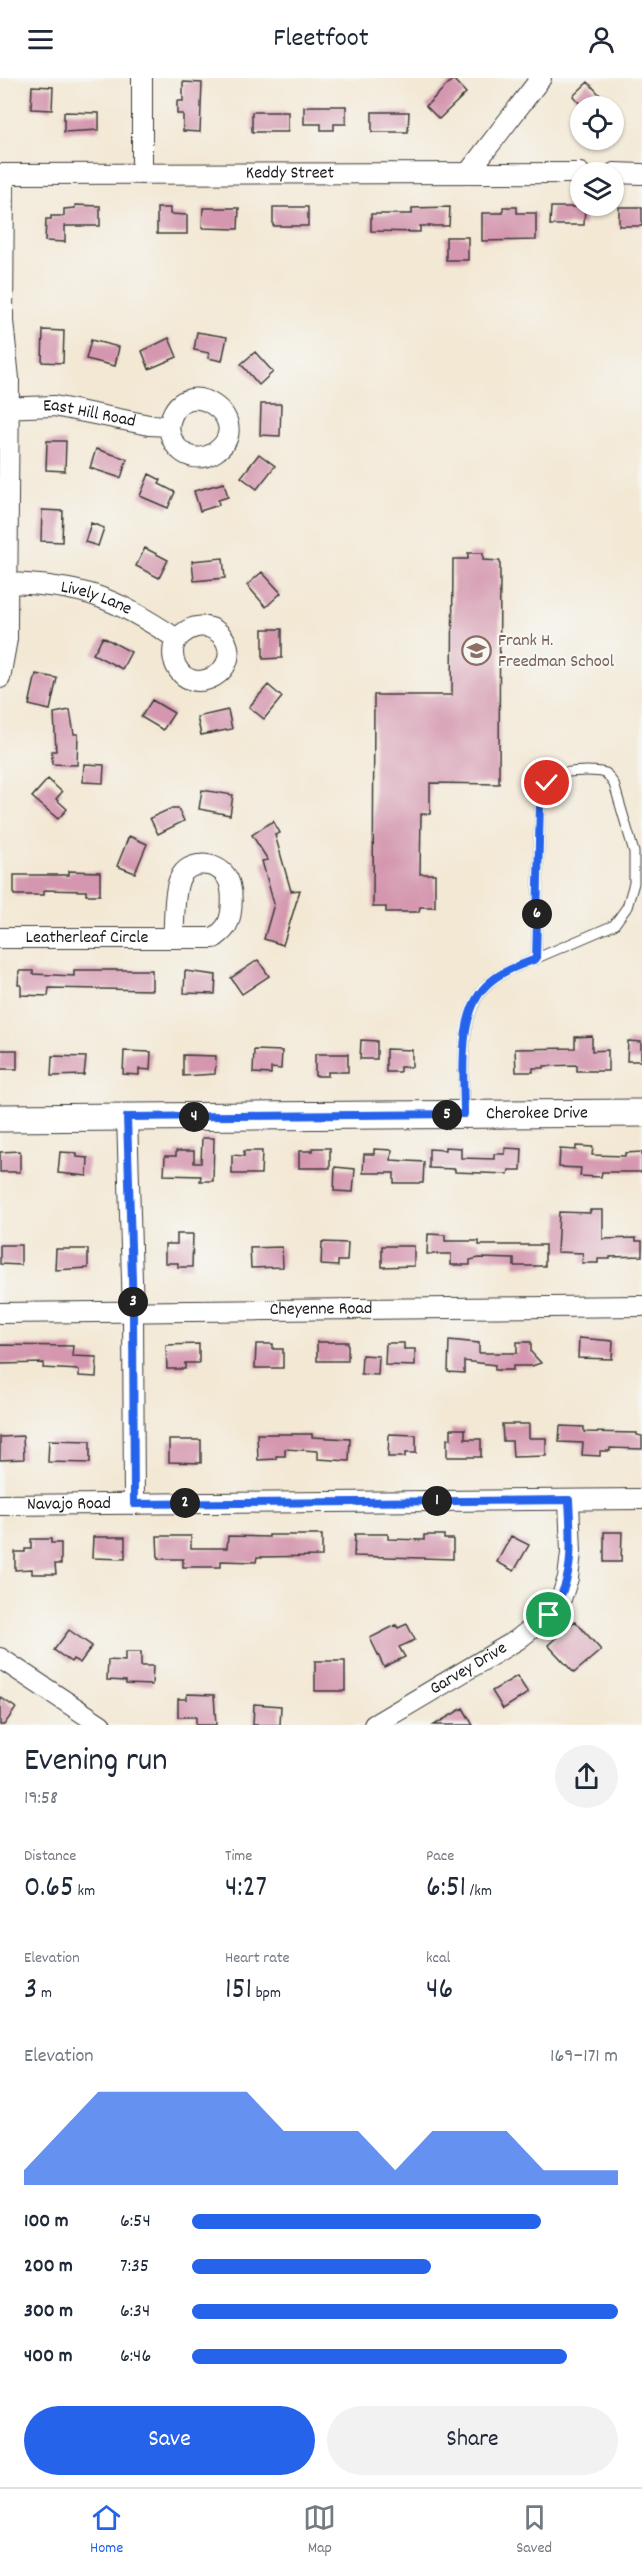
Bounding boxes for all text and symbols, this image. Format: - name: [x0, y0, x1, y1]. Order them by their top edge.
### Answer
- text: Fleetfoot: [273, 20, 369, 59]
- icon: menu: [24, 23, 57, 56]
- icon: person: [585, 23, 618, 56]
- map controls: [570, 96, 624, 216]
- button: locate: [570, 96, 624, 150]
- street label: Keddy Street: [246, 161, 335, 186]
- button: layers: [570, 162, 624, 216]
- street label: East Hill Road: [43, 393, 138, 435]
- street label: Lively Lane: [59, 575, 136, 622]
- place label: Frank H. Freedman School: [498, 629, 615, 675]
- school or university icon: Frank H. Freedman School: [461, 635, 493, 667]
- pin: [521, 757, 572, 808]
- icon: check: [530, 766, 563, 799]
- pin: 6: [522, 899, 552, 929]
- text: 6: [533, 902, 541, 925]
- street label: Leatherleaf Circle: [26, 926, 148, 951]
- pin: 5: [432, 1100, 462, 1130]
- street label: Cherokee Drive: [486, 1101, 588, 1127]
- pin: 4: [179, 1102, 209, 1132]
- text: 5: [443, 1103, 451, 1126]
- text: 4: [191, 1105, 197, 1128]
- pin: 3: [118, 1287, 148, 1317]
- text: 3: [129, 1290, 137, 1313]
- street label: Cheyenne Road: [269, 1296, 372, 1323]
- pin: 1: [422, 1486, 452, 1516]
- pin: 2: [170, 1488, 200, 1518]
- text: 1: [435, 1489, 439, 1512]
- street label: Navajo Road: [27, 1491, 111, 1517]
- text: 2: [182, 1491, 189, 1514]
- pin: [523, 1589, 574, 1640]
- icon: arrive: [532, 1598, 565, 1631]
- street label: Garvey Drive: [425, 1636, 512, 1701]
- text: Evening run: [24, 1739, 168, 1786]
- button: share: [555, 1745, 618, 1808]
- text: 19:58: [24, 1785, 58, 1813]
- text: Distance: [24, 1845, 76, 1868]
- text: Time: [225, 1845, 252, 1868]
- text: Pace: [426, 1845, 454, 1868]
- text: 0.65: [24, 1868, 74, 1911]
- text: 4:27: [225, 1868, 267, 1911]
- text: 6:51: [426, 1868, 466, 1911]
- text: km: [74, 1880, 95, 1903]
- text: /km: [466, 1880, 492, 1903]
- text: Elevation: [24, 1947, 80, 1970]
- text: Heart rate: [225, 1947, 290, 1970]
- text: kcal: [426, 1947, 450, 1970]
- text: 3: [24, 1970, 37, 2013]
- text: 151: [225, 1970, 252, 2013]
- text: 46: [426, 1970, 453, 2013]
- text: m: [37, 1982, 52, 2005]
- text: bpm: [252, 1982, 281, 2005]
- text: Elevation: [24, 2043, 94, 2071]
- text: 169–171 m: [550, 2043, 618, 2071]
- text: 100 m: [24, 2208, 69, 2236]
- text: 6:54: [120, 2208, 151, 2236]
- text: 200 m: [24, 2253, 73, 2281]
- text: 7:35: [120, 2253, 149, 2281]
- text: 300 m: [24, 2298, 73, 2326]
- text: 6:34: [120, 2298, 150, 2326]
- text: 400 m: [24, 2343, 72, 2371]
- text: 6:46: [120, 2343, 151, 2371]
- button: Save: [24, 2406, 315, 2475]
- button: Share: [327, 2406, 618, 2475]
- tab: Home: [90, 2501, 123, 2560]
- tab: Map: [303, 2501, 336, 2560]
- tab: Saved: [516, 2501, 552, 2560]

